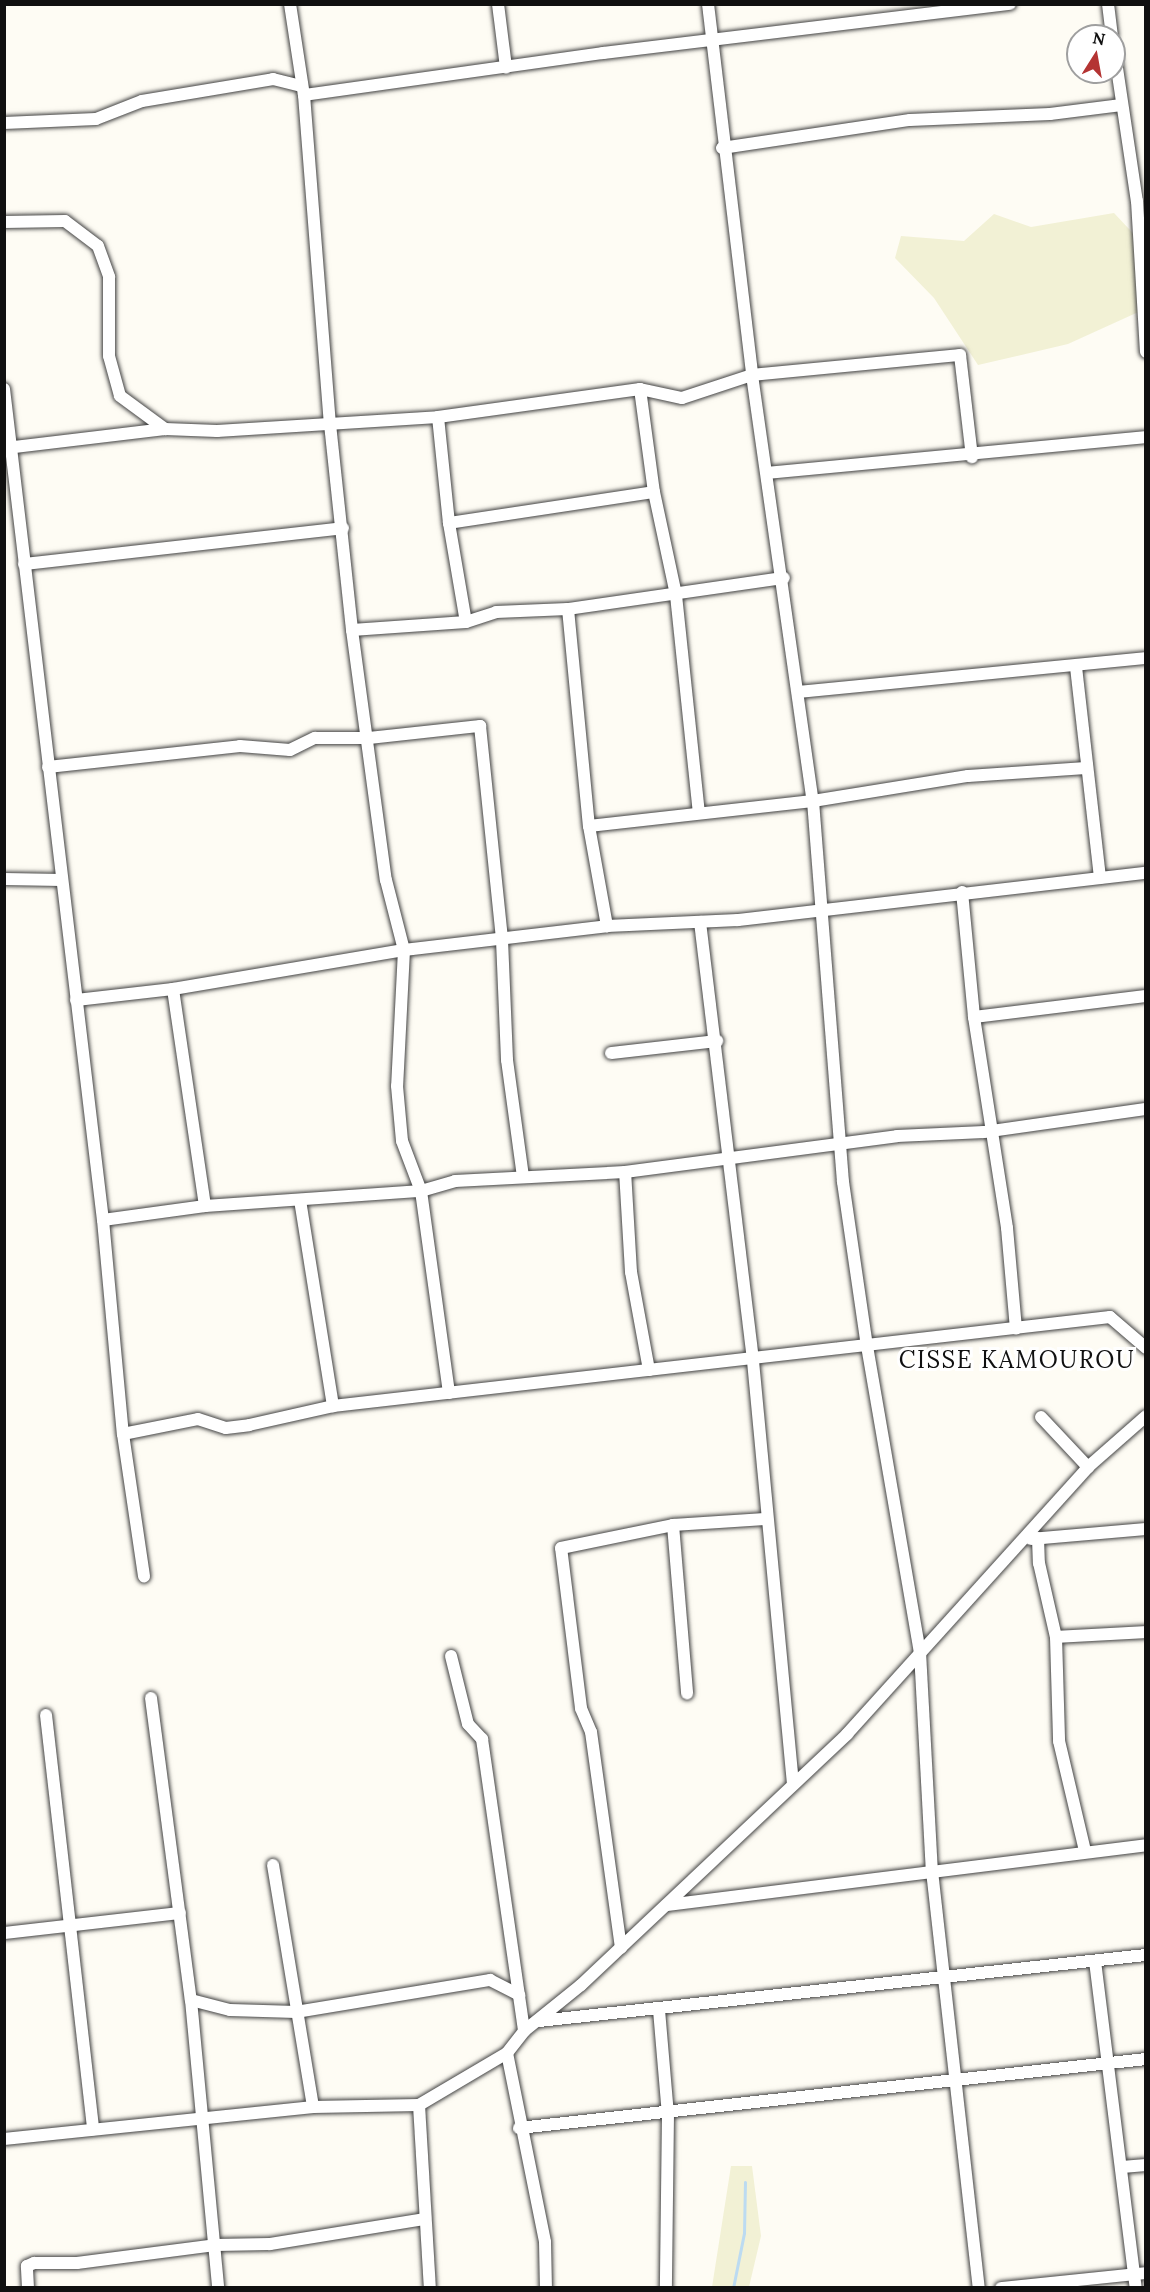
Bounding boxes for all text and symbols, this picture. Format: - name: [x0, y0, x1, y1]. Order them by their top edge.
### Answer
- north arrow: [1066, 24, 1126, 84]
- text: N: [1091, 27, 1107, 49]
- district label: CISSE KAMOUROU: [899, 1346, 1135, 1374]

